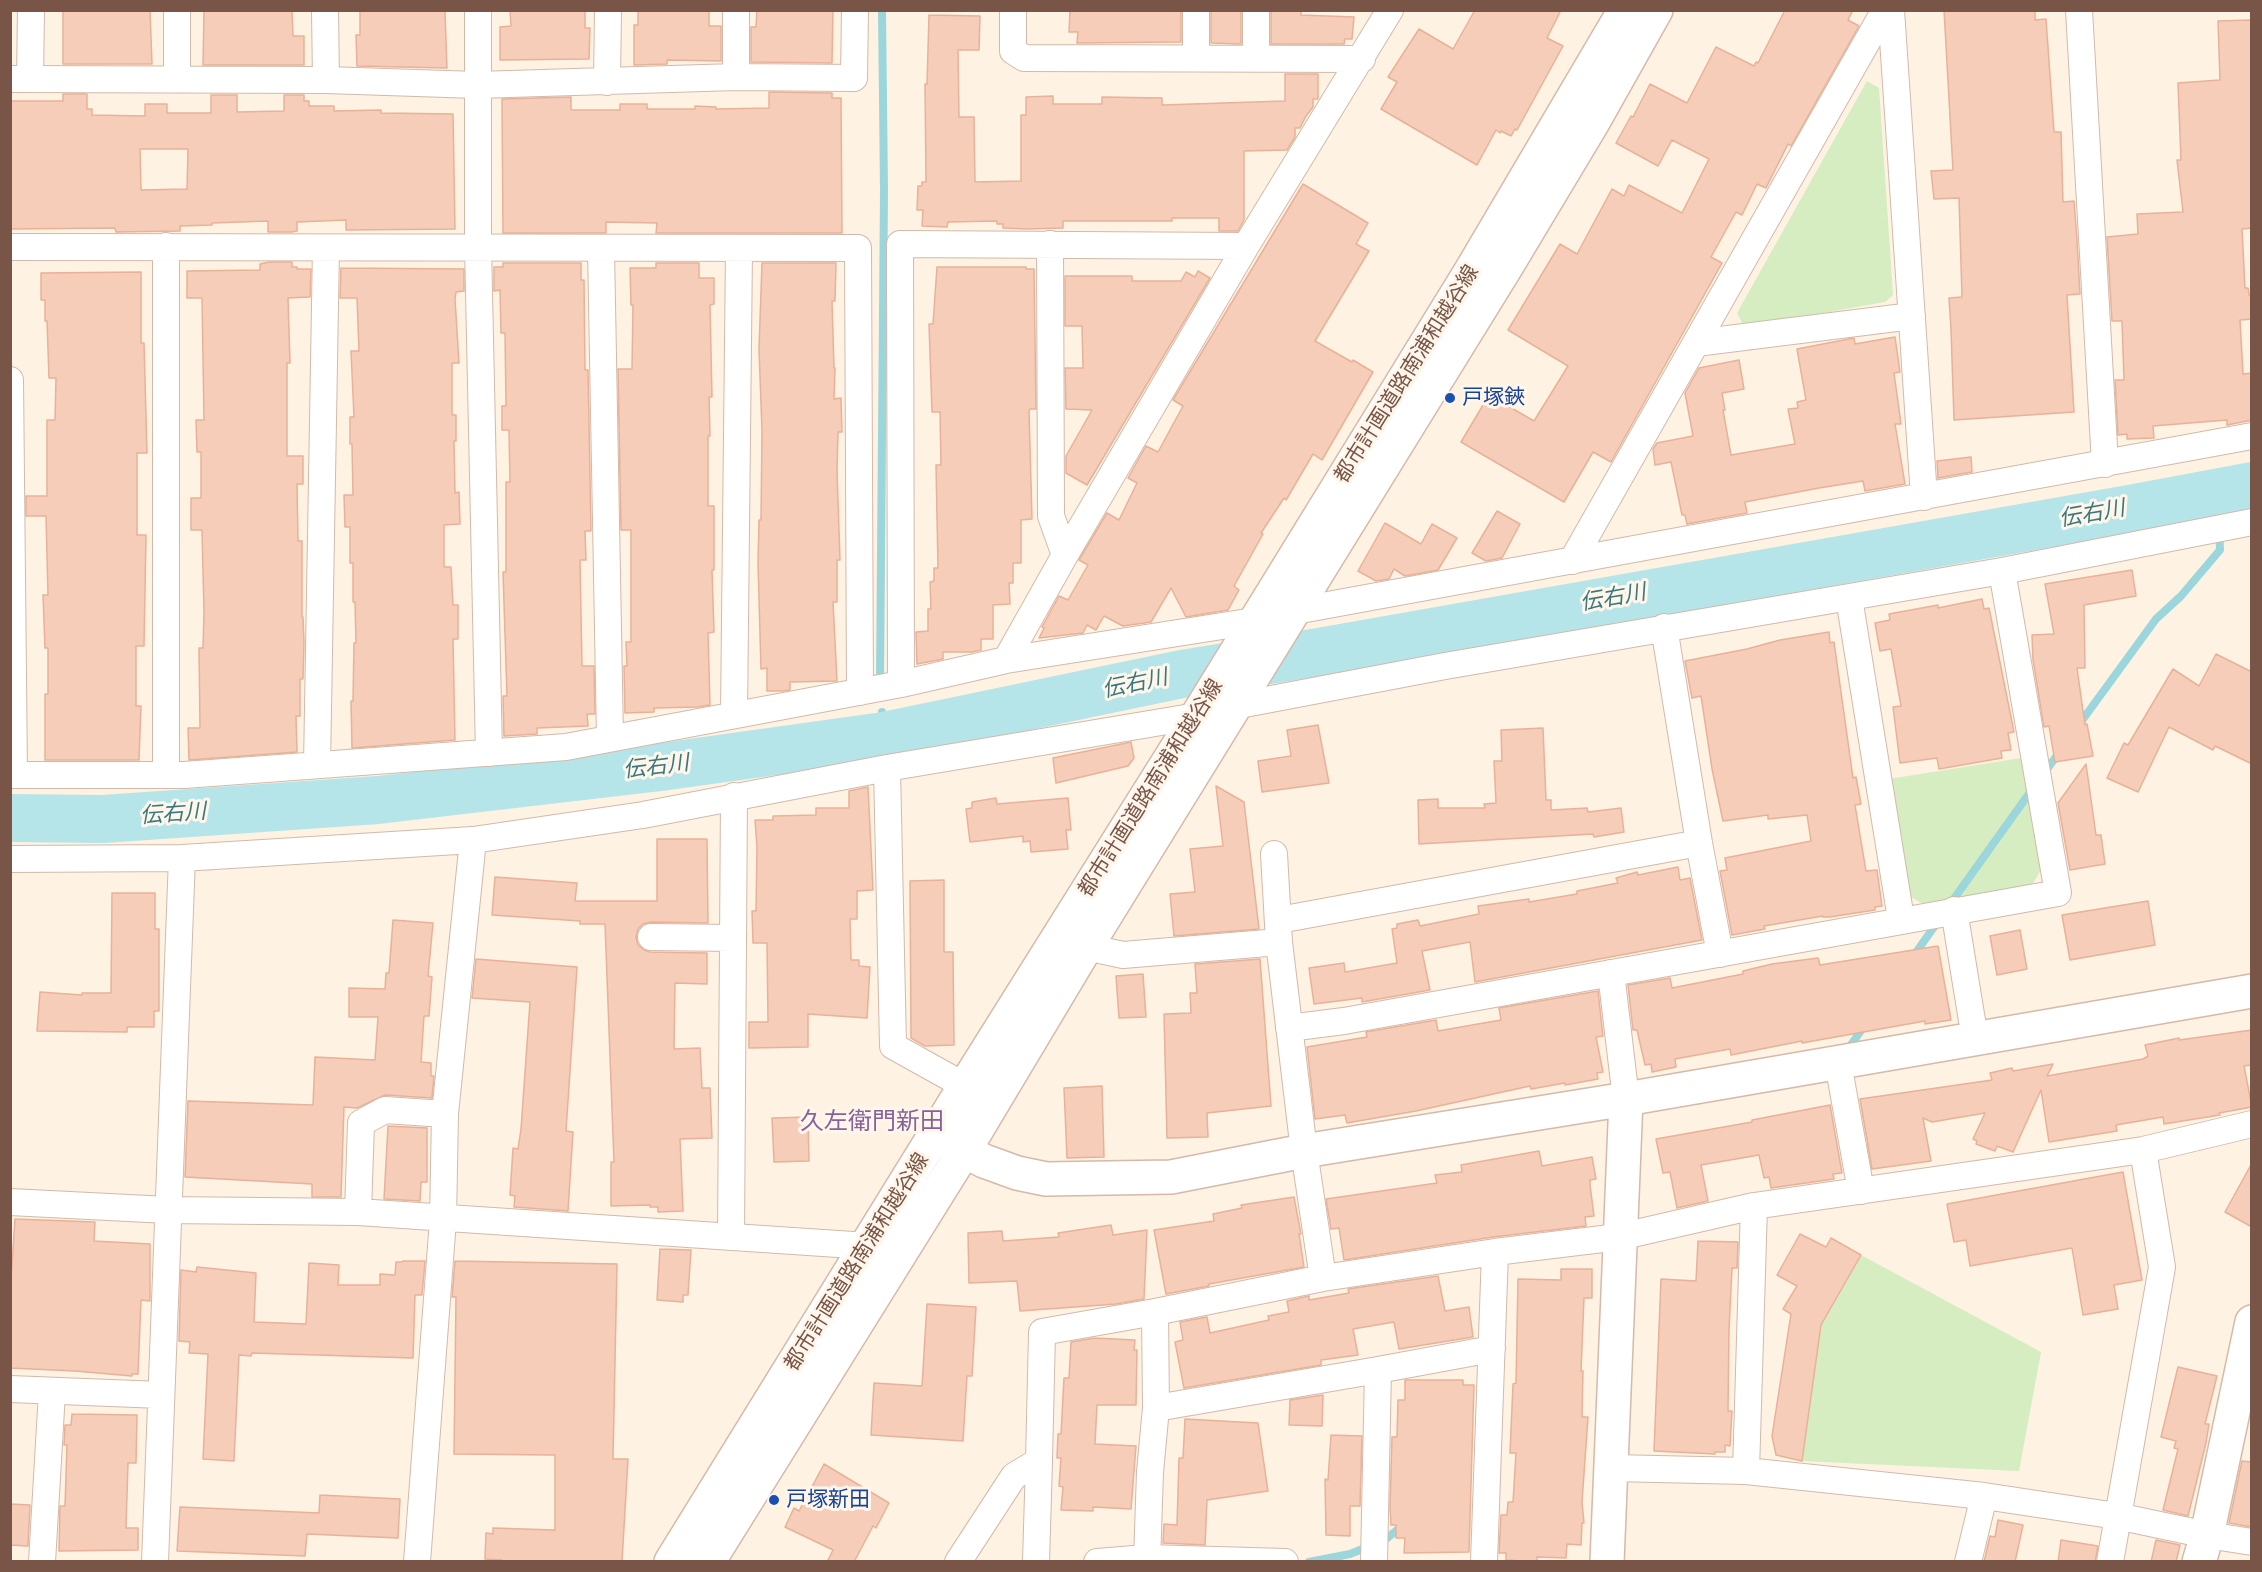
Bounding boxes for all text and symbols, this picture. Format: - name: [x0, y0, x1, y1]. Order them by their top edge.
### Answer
- street label: 都市計画道路南浦和越谷線: [1330, 260, 1484, 488]
- place label: 戸塚鋏: [1462, 385, 1525, 411]
- marker: 戸塚鋏: [1443, 391, 1457, 405]
- water label: 伝右川: [2057, 495, 2127, 533]
- water label: 伝右川: [1578, 579, 1648, 617]
- water label: 伝右川: [1100, 664, 1170, 704]
- street label: 都市計画道路南浦和越谷線: [1074, 674, 1228, 902]
- water label: 伝右川: [622, 750, 690, 784]
- water label: 伝右川: [139, 799, 207, 829]
- district label: 久左衛門新田: [800, 1108, 944, 1136]
- street label: 都市計画道路南浦和越谷線: [780, 1148, 934, 1376]
- place label: 戸塚新田: [786, 1487, 870, 1513]
- marker: 戸塚新田: [767, 1493, 781, 1507]

